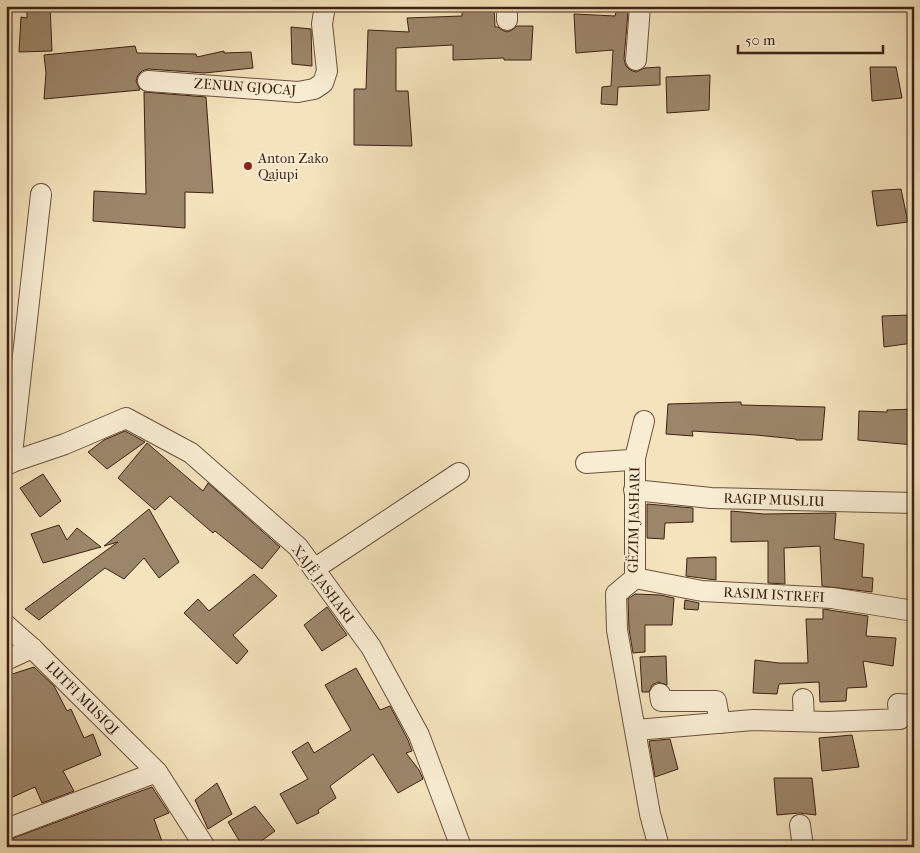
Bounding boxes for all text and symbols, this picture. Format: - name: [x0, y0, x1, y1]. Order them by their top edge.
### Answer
- scale bar: [738, 22, 882, 54]
- text: 50 m: [745, 31, 776, 49]
- street label: ZENUN GJOCAJ: [193, 75, 297, 99]
- place label: Anton Zako Qajupi: [257, 150, 328, 183]
- marker: Anton Zako Qajupi: [242, 160, 254, 172]
- street label: GËZIM JASHARI: [625, 466, 643, 573]
- street label: RAGIP MUSLIU: [723, 490, 825, 510]
- street label: XAJË JASHARI: [288, 541, 358, 627]
- street label: RASIM ISTREFI: [723, 584, 826, 606]
- street label: LUTFI MUSIQI: [42, 658, 123, 739]

